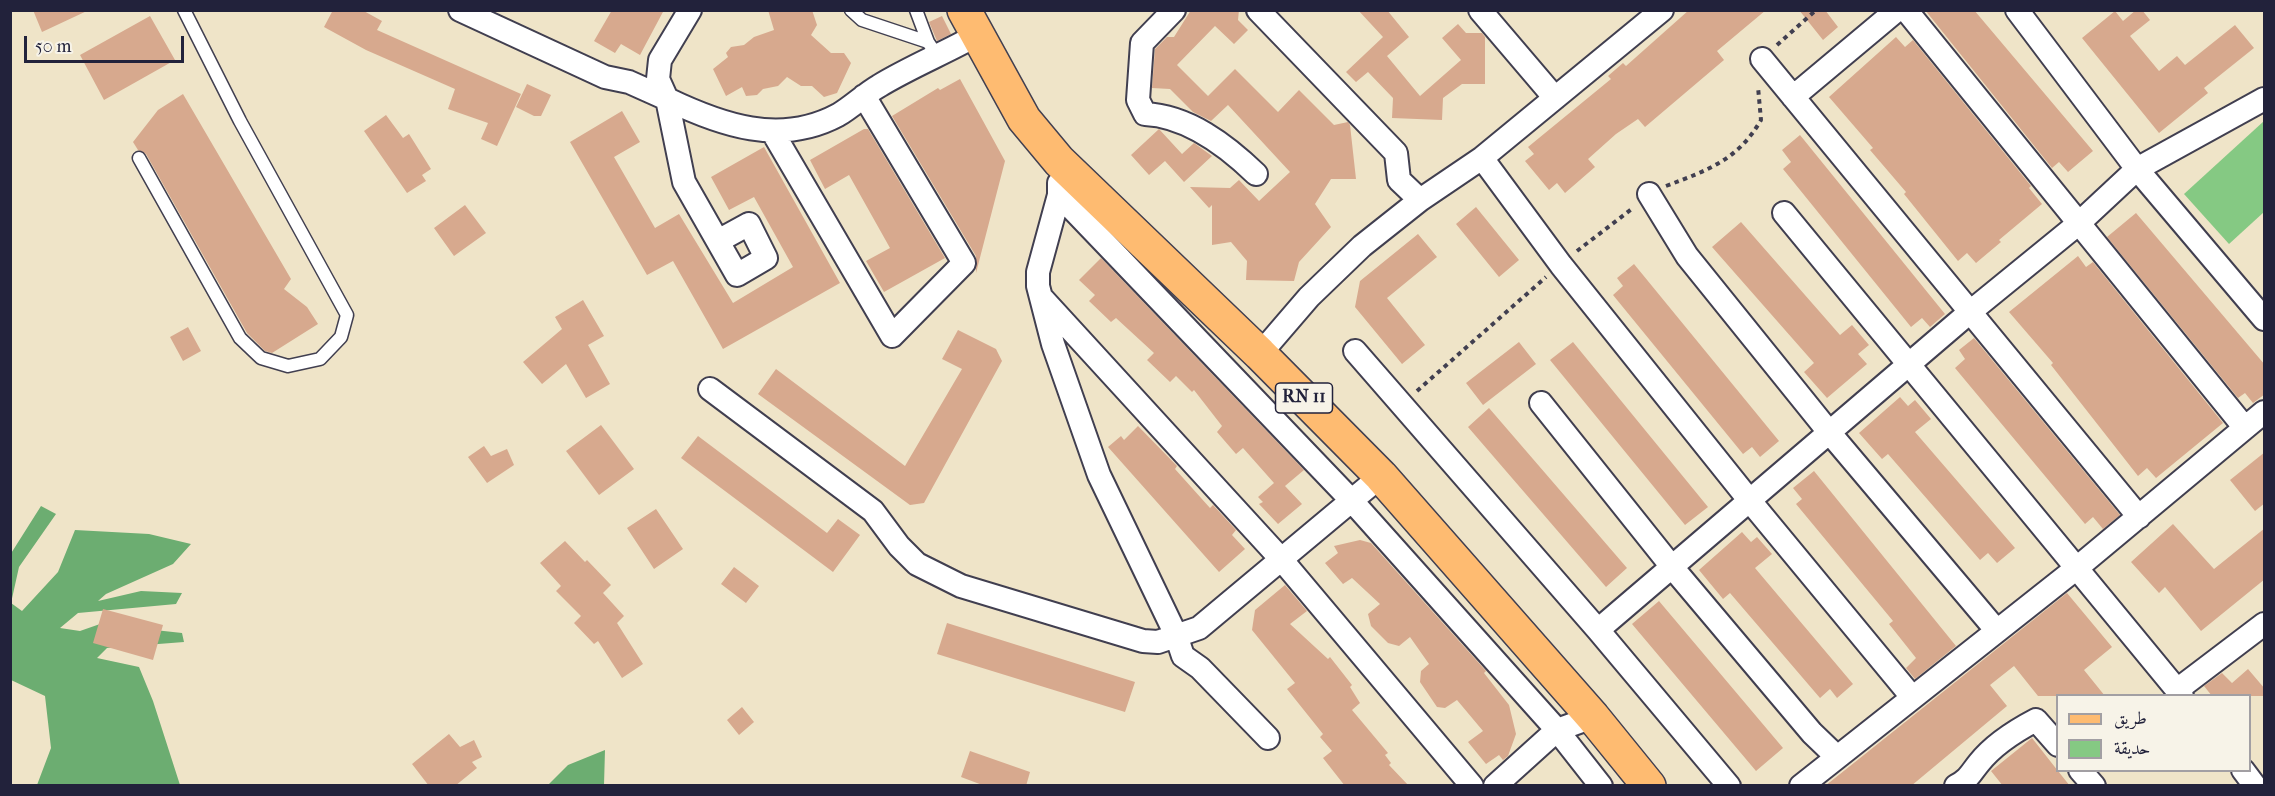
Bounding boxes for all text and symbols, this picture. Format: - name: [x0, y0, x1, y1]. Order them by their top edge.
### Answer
- scale bar: [27, 24, 188, 62]
- text: 50 m: [35, 36, 71, 57]
- road number: RN 11: [1276, 383, 1332, 413]
- legend: [2056, 694, 2251, 772]
- text: طريق: [2114, 708, 2147, 729]
- text: حديقة: [2114, 738, 2150, 759]

